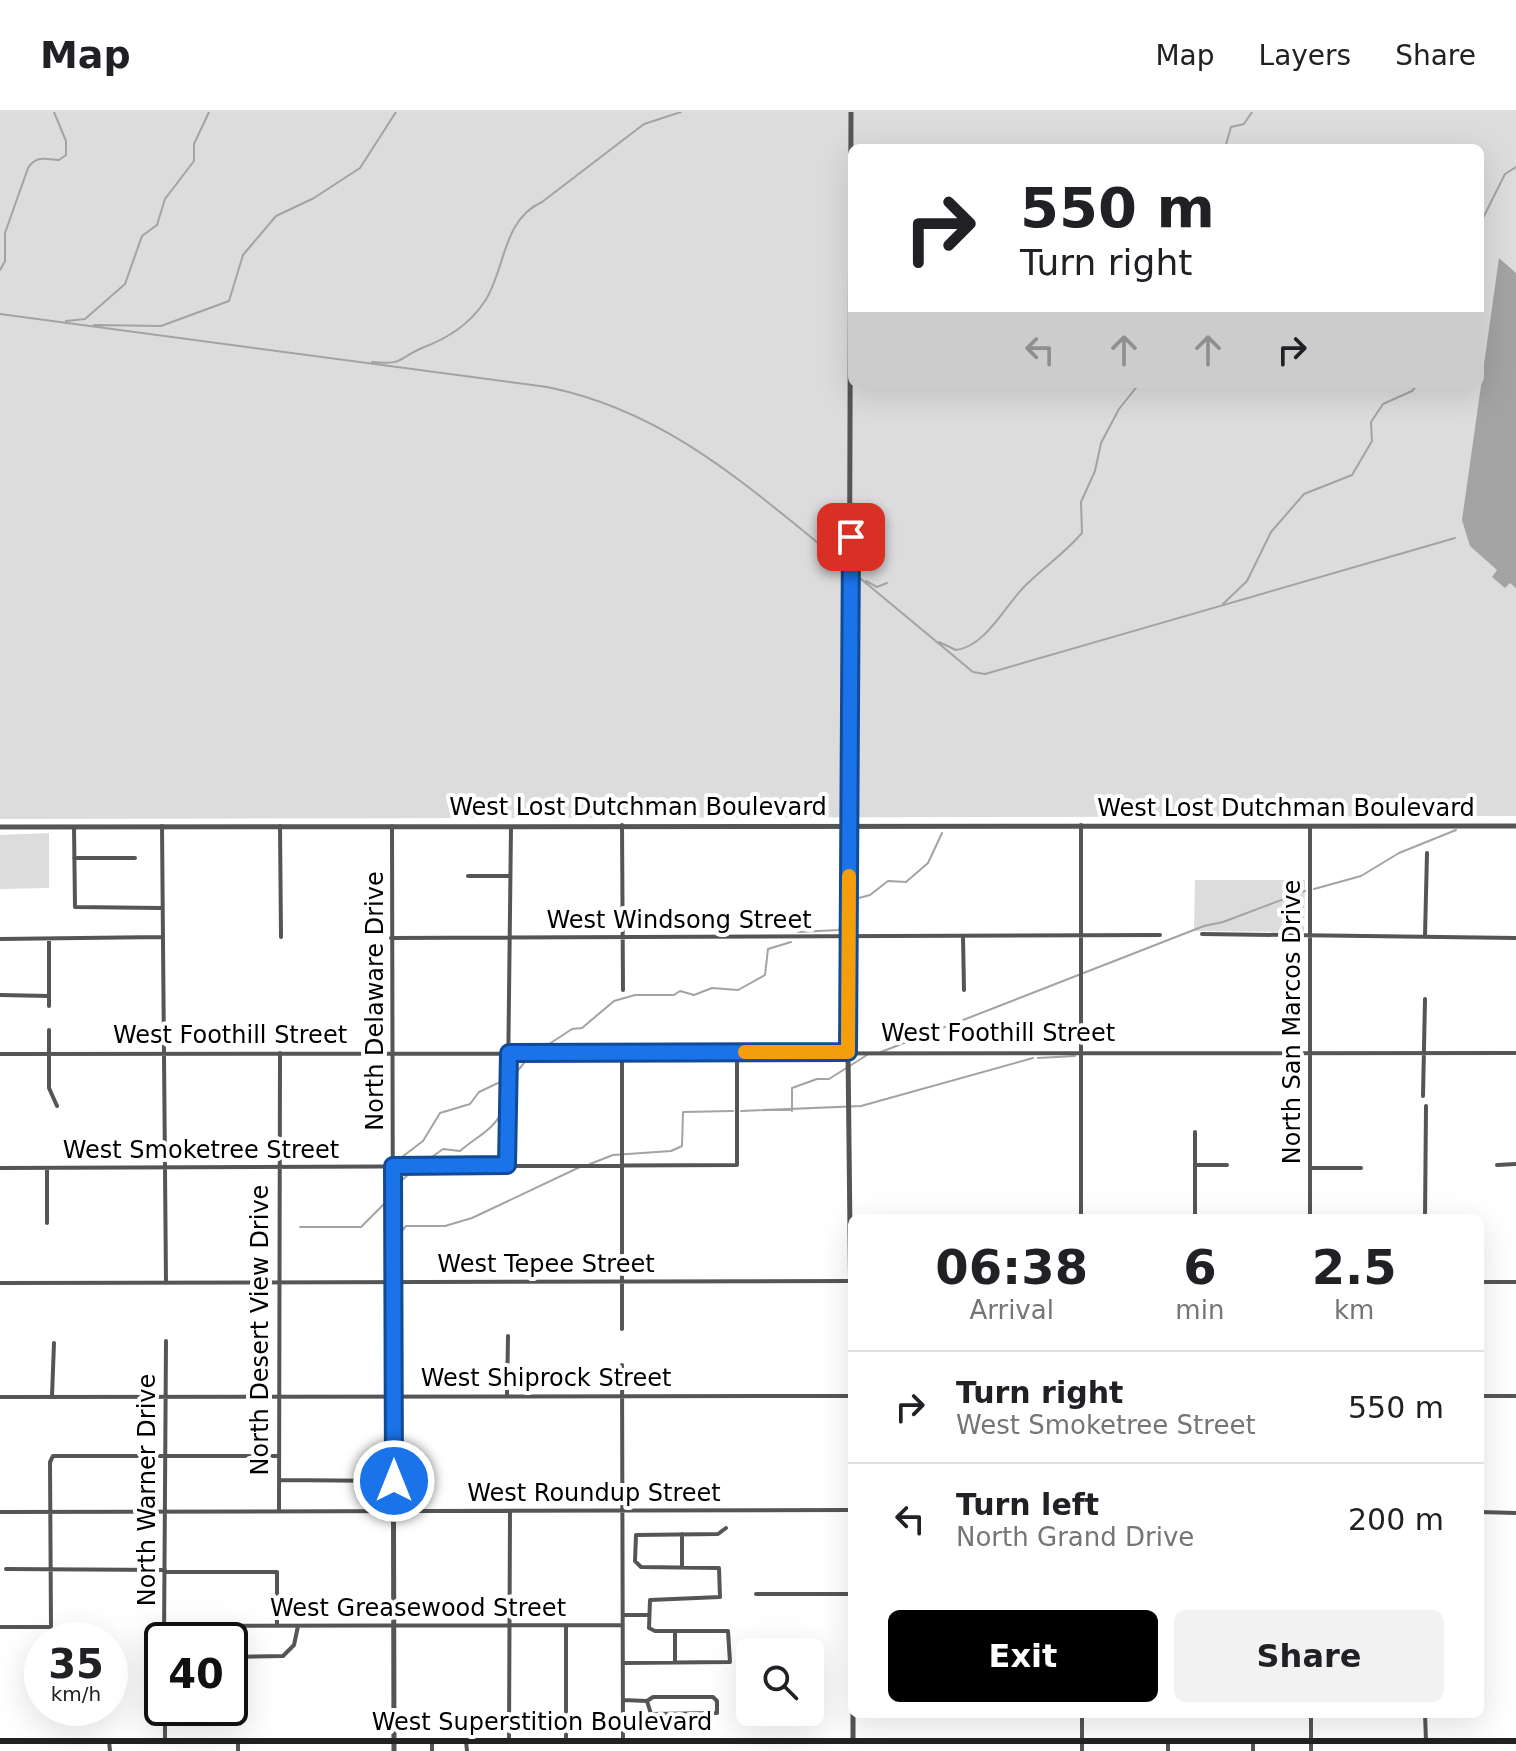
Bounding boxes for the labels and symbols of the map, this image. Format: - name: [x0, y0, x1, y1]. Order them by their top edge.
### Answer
- pin: [817, 503, 885, 571]
- street label: West Lost Dutchman Boulevard: [449, 793, 827, 821]
- street label: West Lost Dutchman Boulevard: [1097, 794, 1475, 822]
- street label: North Delaware Drive: [361, 871, 389, 1131]
- street label: North San Marcos Drive: [1278, 880, 1306, 1164]
- street label: West Windsong Street: [546, 906, 812, 934]
- street label: West Foothill Street: [881, 1019, 1115, 1047]
- street label: West Foothill Street: [113, 1021, 347, 1049]
- street label: West Smoketree Street: [63, 1136, 339, 1164]
- street label: North Desert View Drive: [246, 1185, 274, 1475]
- street label: West Tepee Street: [437, 1250, 655, 1278]
- street label: West Shiprock Street: [421, 1364, 671, 1392]
- street label: North Warner Drive: [133, 1374, 161, 1606]
- position arrow: [352, 1439, 436, 1523]
- street label: West Roundup Street: [467, 1479, 721, 1507]
- street label: West Greasewood Street: [270, 1594, 566, 1622]
- speed limit sign: 40: [144, 1622, 248, 1726]
- street label: West Superstition Boulevard: [372, 1708, 712, 1736]

